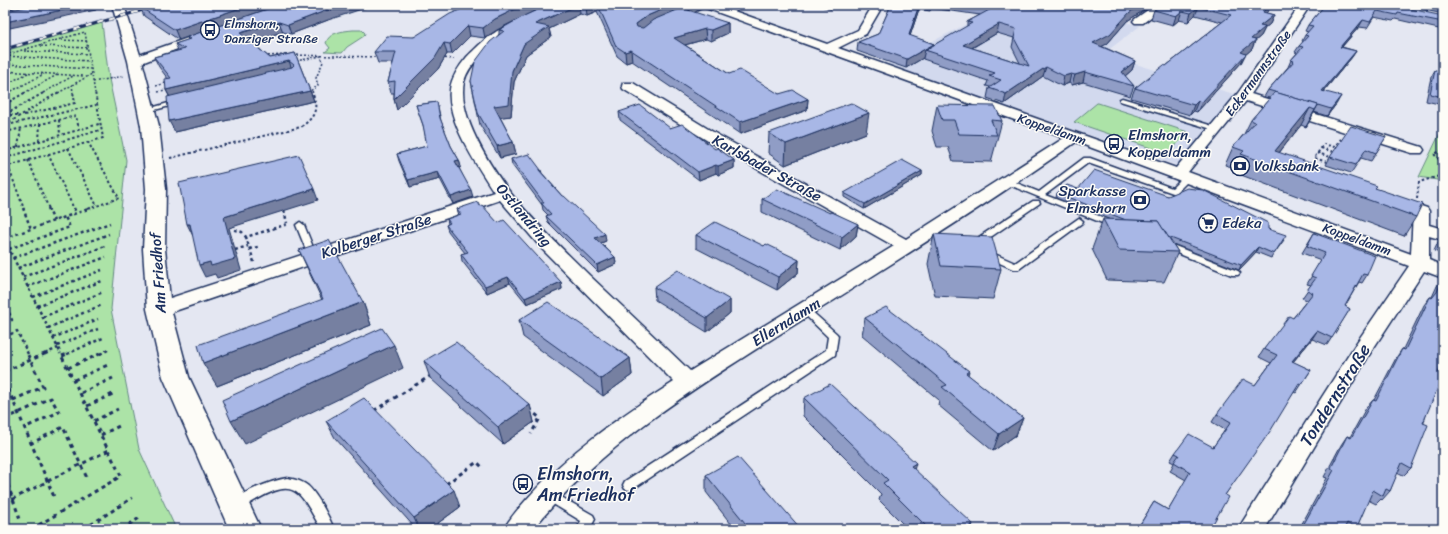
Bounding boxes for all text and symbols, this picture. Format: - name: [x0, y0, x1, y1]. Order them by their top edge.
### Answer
- place label: Elmshorn, Danziger Straße: [224, 12, 318, 50]
- bus stop icon: Elmshorn, Danziger Straße: [199, 19, 221, 41]
- street label: Eckermannstraße: [1219, 25, 1298, 121]
- street label: Koppeldamm: [1014, 106, 1090, 152]
- place label: Elmshorn, Koppeldamm: [1128, 122, 1211, 165]
- street label: Karlsbader Straße: [707, 127, 827, 209]
- bus stop icon: Elmshorn, Koppeldamm: [1103, 133, 1125, 155]
- place label: Volksbank: [1254, 153, 1319, 179]
- bank icon: Volksbank: [1229, 155, 1251, 177]
- street label: Ostlandring: [489, 177, 559, 253]
- place label: Sparkasse Elmshorn: [1058, 178, 1126, 221]
- bank icon: Sparkasse Elmshorn: [1129, 189, 1151, 211]
- street label: Kolberger Straße: [317, 206, 435, 266]
- place label: Edeka: [1222, 210, 1262, 236]
- supermarket icon: Edeka: [1197, 212, 1219, 234]
- street label: Koppeldamm: [1319, 216, 1395, 262]
- street label: Am Friedhof: [142, 230, 174, 315]
- street label: Ellerndamm: [746, 290, 826, 354]
- street label: Tondernstraße: [1291, 337, 1379, 453]
- place label: Elmshorn, Am Friedhof: [536, 458, 637, 511]
- bus stop icon: Elmshorn, Am Friedhof: [512, 473, 534, 495]

